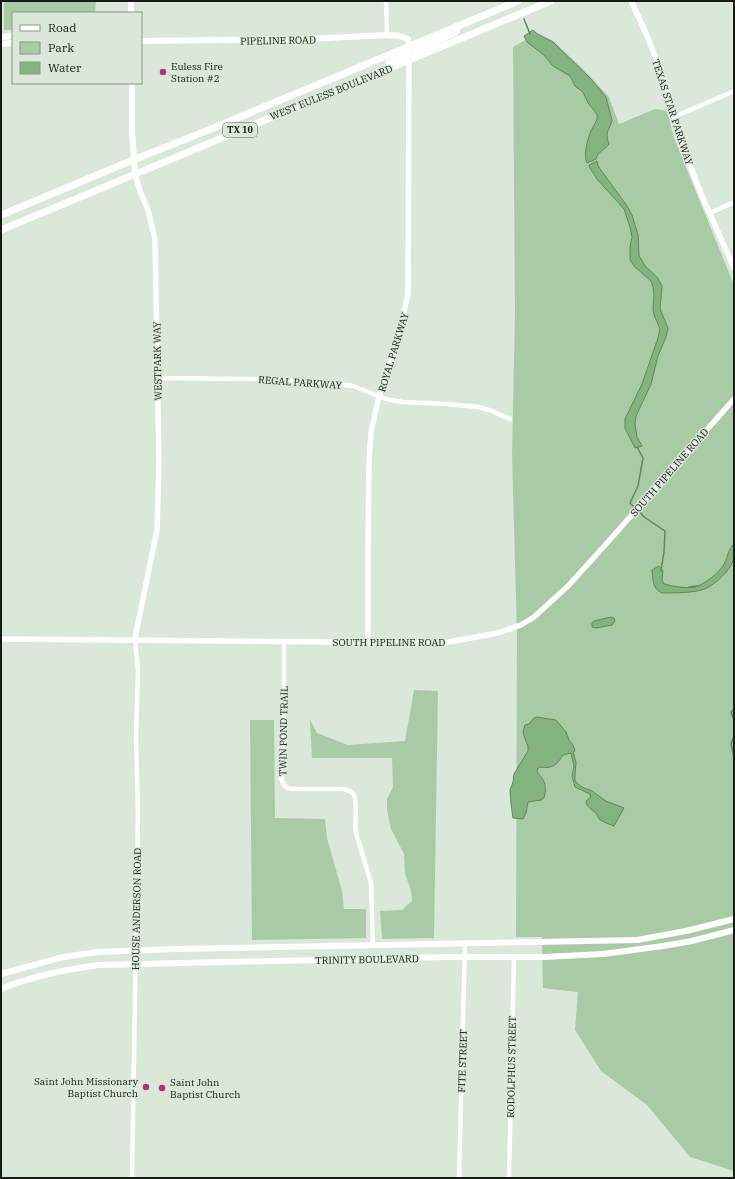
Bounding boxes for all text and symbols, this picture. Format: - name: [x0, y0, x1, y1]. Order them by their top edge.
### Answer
- legend: [12, 12, 142, 84]
- text: Road: [48, 20, 77, 35]
- street label: PIPELINE ROAD: [240, 33, 316, 48]
- text: Park: [48, 40, 74, 55]
- street label: TEXAS STAR PARKWAY: [649, 57, 696, 168]
- text: Water: [48, 60, 82, 75]
- place label: Euless Fire Station #2: [171, 60, 223, 85]
- street label: WEST EULESS BOULEVARD: [268, 62, 394, 123]
- marker: Euless Fire Station #2: [158, 67, 168, 77]
- road number: TX 10: [223, 123, 257, 137]
- street label: ROYAL PARKWAY: [375, 310, 412, 394]
- street label: WESTPARK WAY: [150, 321, 165, 401]
- street label: REGAL PARKWAY: [258, 373, 343, 392]
- street label: SOUTH PIPELINE ROAD: [627, 425, 711, 519]
- street label: SOUTH PIPELINE ROAD: [333, 636, 445, 649]
- street label: TWIN POND TRAIL: [276, 686, 291, 776]
- street label: HOUSE ANDERSON ROAD: [129, 848, 144, 970]
- street label: TRINITY BOULEVARD: [315, 952, 419, 967]
- street label: RODOLPHUS STREET: [504, 1015, 519, 1118]
- street label: FITE STREET: [455, 1029, 470, 1093]
- place label: Saint John Missionary Baptist Church: [34, 1075, 139, 1100]
- place label: Saint John Baptist Church: [170, 1076, 240, 1101]
- marker: Saint John Missionary Baptist Church: [141, 1082, 151, 1092]
- marker: Saint John Baptist Church: [157, 1083, 167, 1093]

